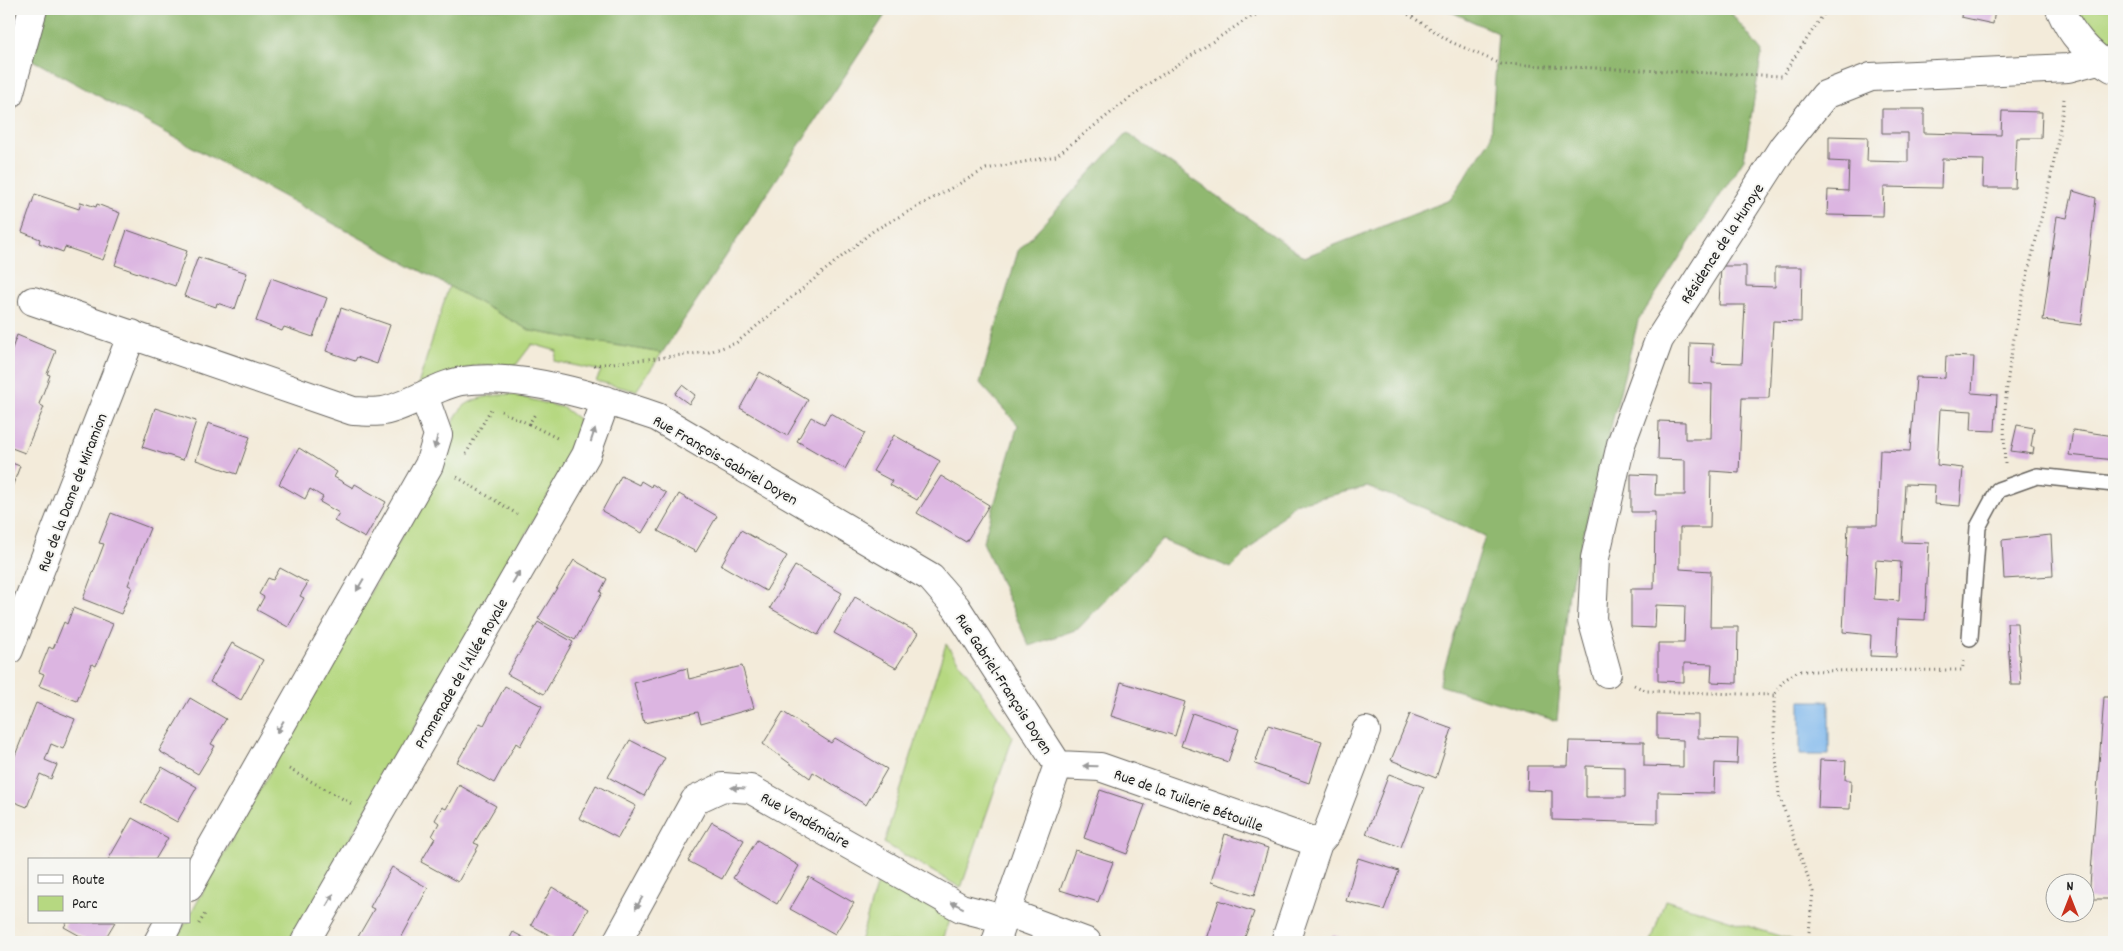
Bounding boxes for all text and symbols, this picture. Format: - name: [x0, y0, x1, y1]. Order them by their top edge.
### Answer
- street label: Résidence de la Hunoye: [1675, 180, 1771, 309]
- street label: Rue de la Dame de Miramion: [32, 410, 114, 576]
- street label: Rue François-Gabriel Doyen: [648, 410, 802, 512]
- one-way arrow: [590, 427, 597, 442]
- one-way arrow: [431, 435, 439, 450]
- one-way arrow: [511, 571, 520, 584]
- one-way arrow: [356, 579, 365, 592]
- street label: Promenade de l'Allée Royale: [410, 595, 515, 754]
- street label: Rue Gabriel-François Doyen: [949, 609, 1057, 759]
- one-way arrow: [276, 719, 284, 734]
- one-way arrow: [1082, 762, 1098, 770]
- street label: Rue de la Tuilerie Bétouille: [1110, 764, 1266, 839]
- one-way arrow: [730, 784, 746, 792]
- street label: Rue Vendémiaire: [756, 787, 854, 855]
- legend: [28, 858, 190, 924]
- text: Route: [72, 870, 105, 892]
- north arrow: [2046, 874, 2096, 924]
- text: N: [2067, 877, 2074, 897]
- one-way arrow: [325, 893, 334, 907]
- text: Parc: [72, 894, 97, 916]
- one-way arrow: [635, 895, 643, 910]
- one-way arrow: [950, 901, 965, 909]

